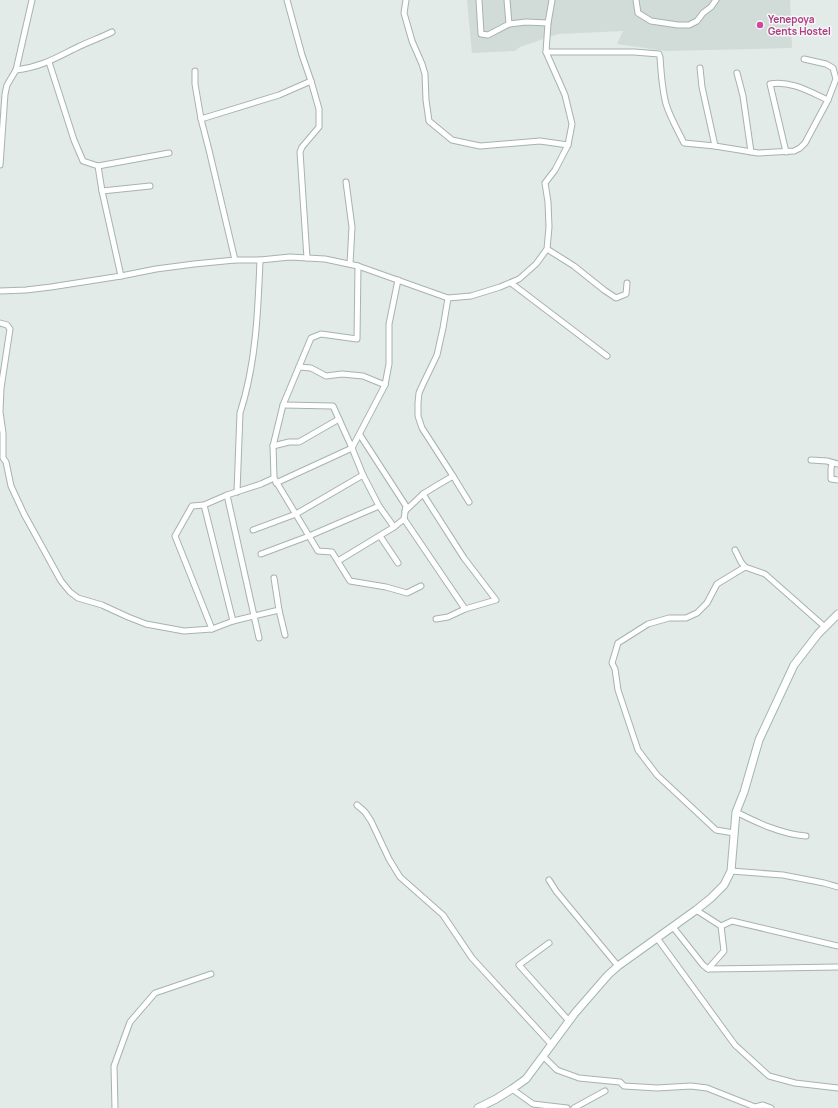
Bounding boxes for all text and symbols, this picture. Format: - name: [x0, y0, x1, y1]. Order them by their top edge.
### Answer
- place label: Yenepoya Gents Hostel: [768, 12, 831, 38]
- marker: Yenepoya Gents Hostel: [755, 20, 765, 30]

